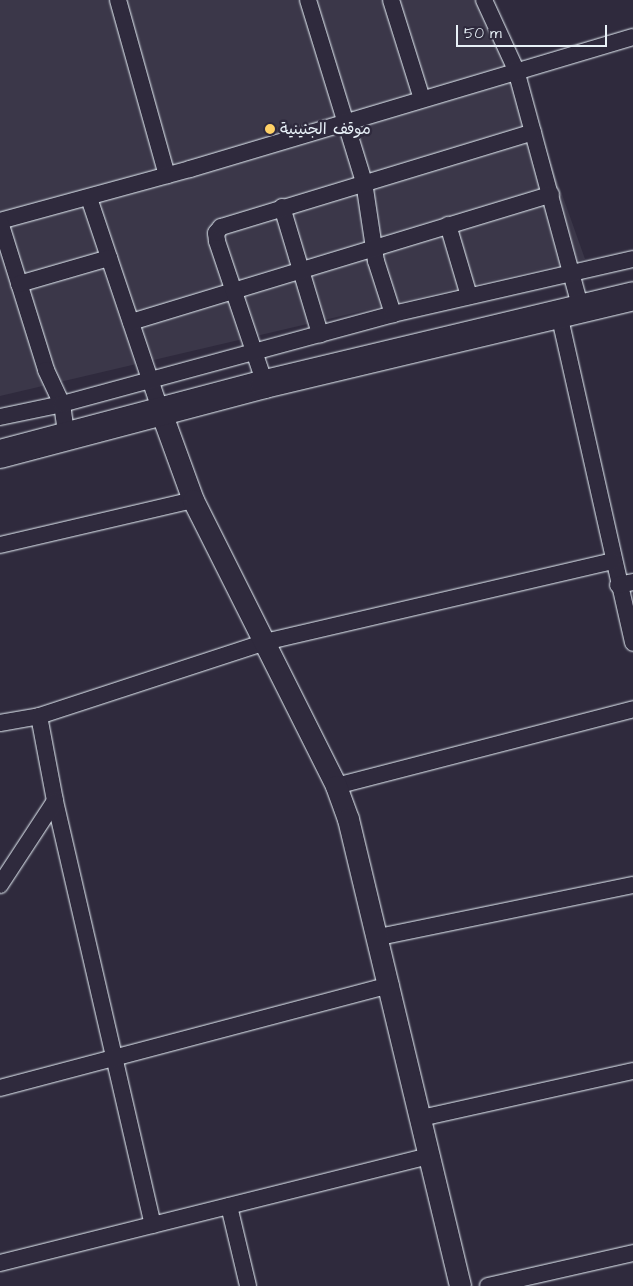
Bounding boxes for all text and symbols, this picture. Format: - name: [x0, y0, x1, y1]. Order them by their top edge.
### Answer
- scale bar: [458, 15, 609, 47]
- text: 50 m: [464, 23, 502, 44]
- place label: موقف الجنينية: [280, 119, 371, 139]
- marker: موقف الجنينية: [264, 123, 276, 135]

